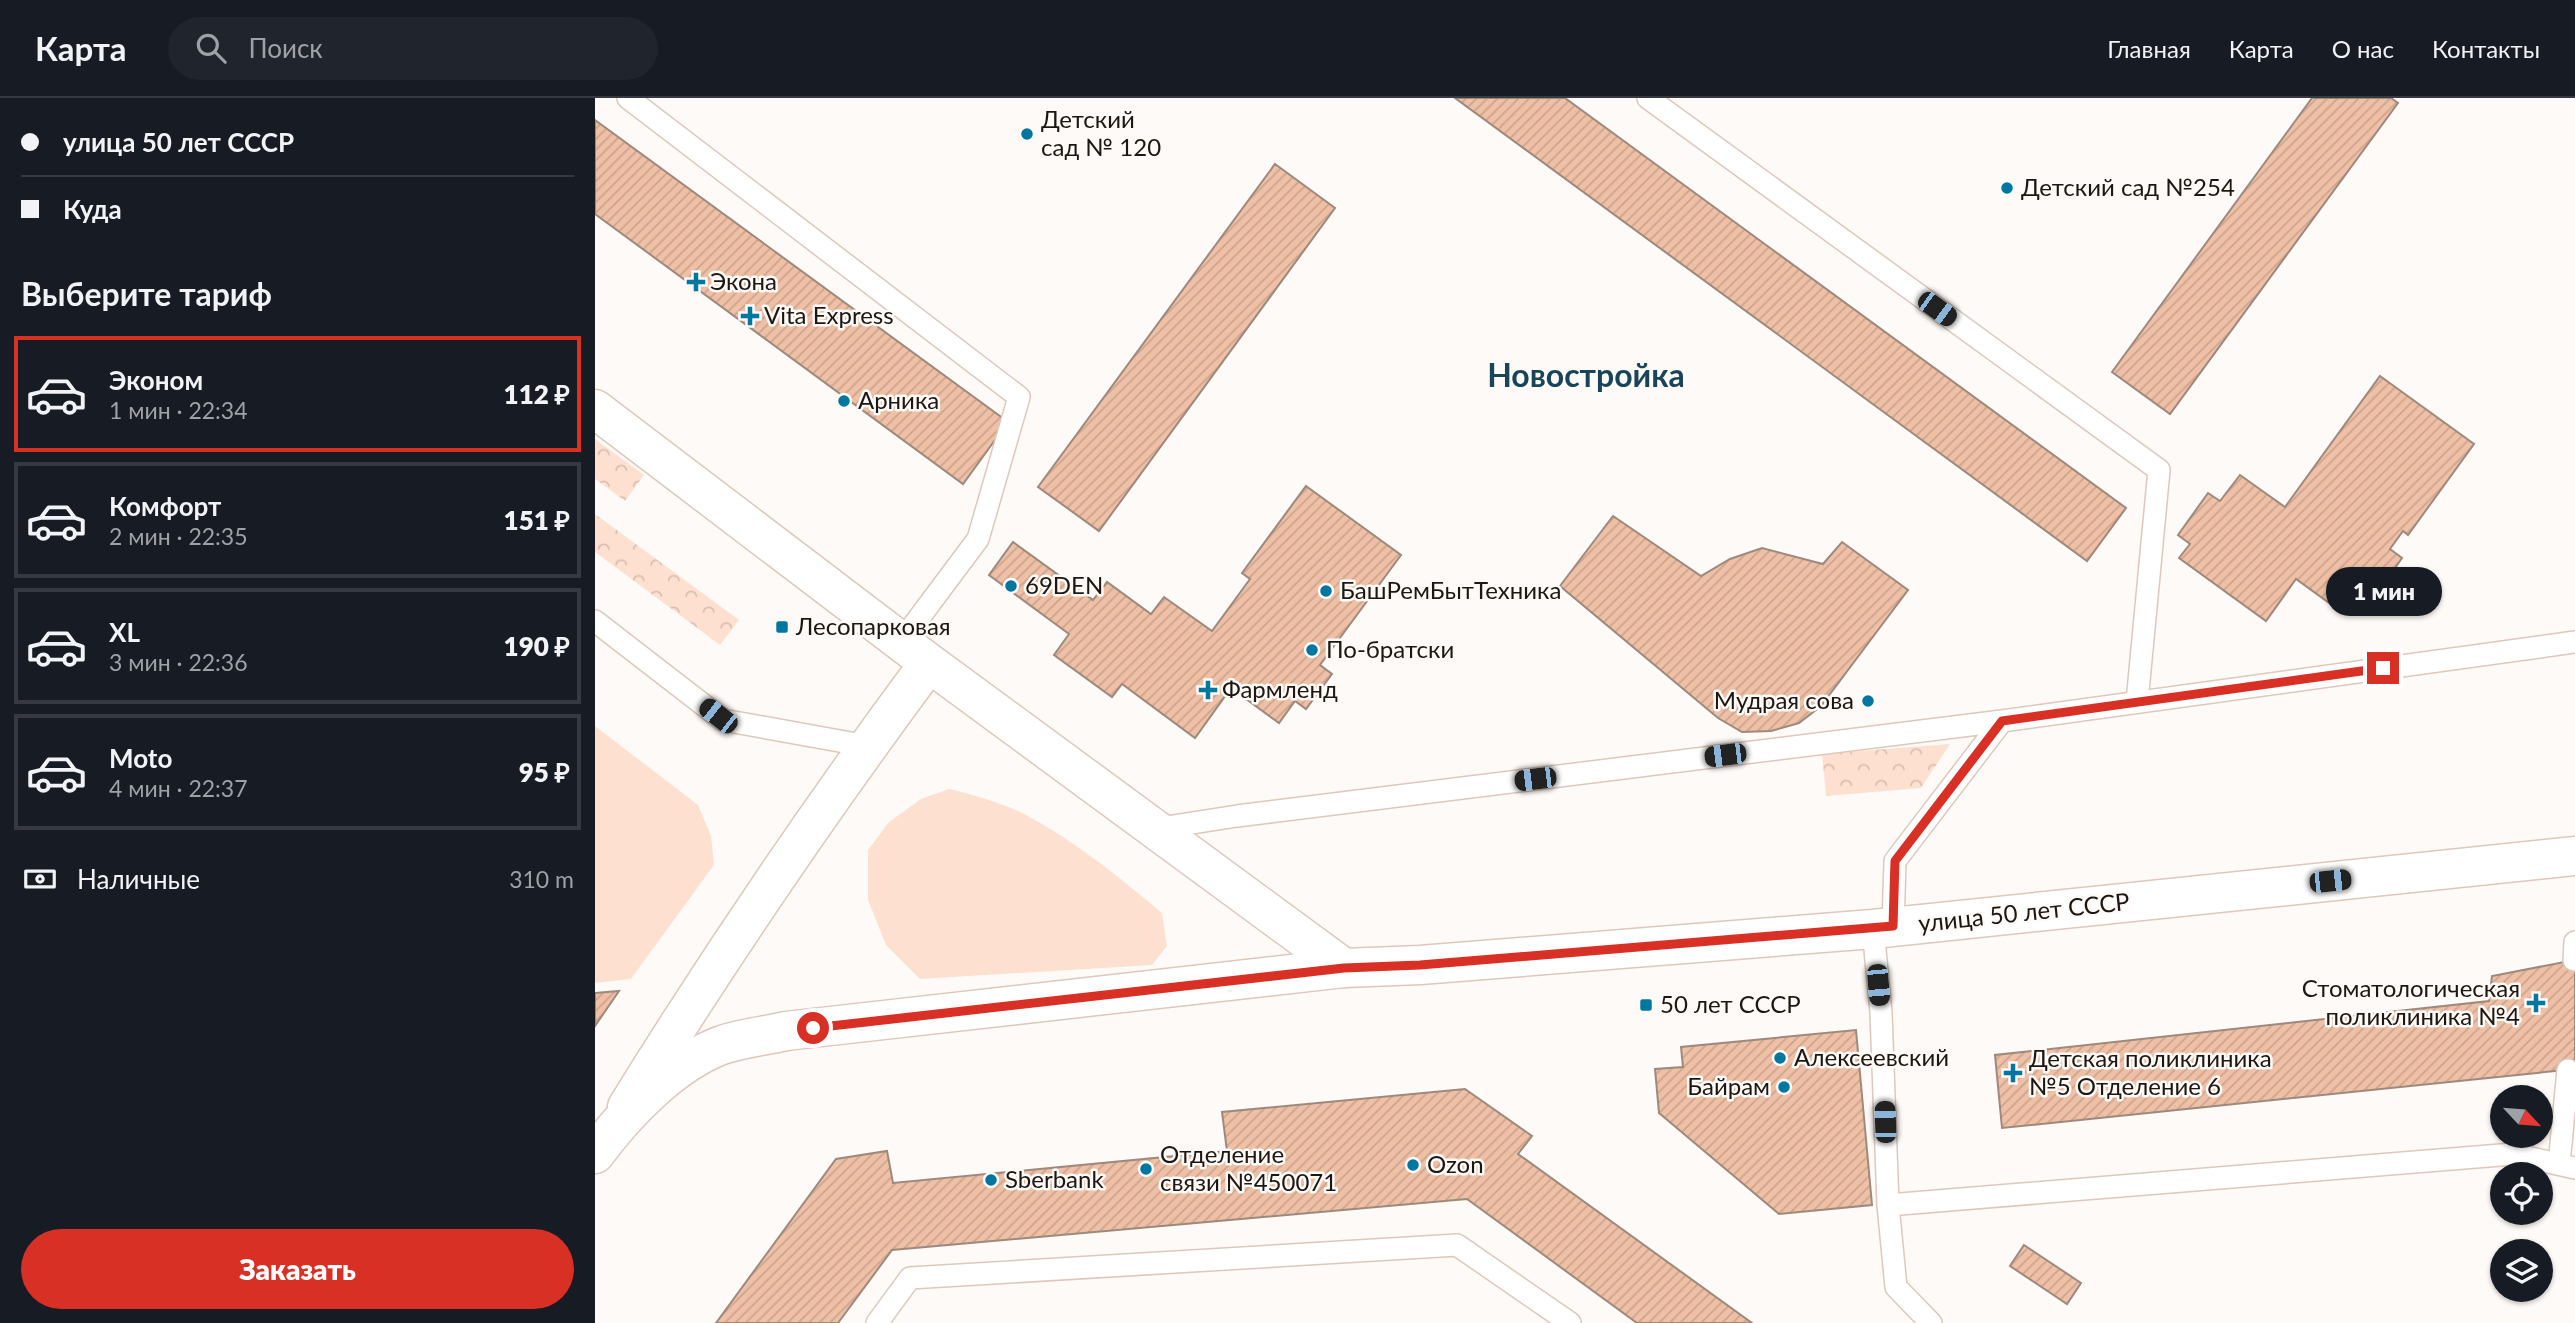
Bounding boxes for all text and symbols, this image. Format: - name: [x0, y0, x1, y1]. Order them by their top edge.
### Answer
- search box: [168, 17, 658, 80]
- text: Карта: [35, 28, 126, 68]
- icon: search: [192, 29, 230, 67]
- text: Поиск: [248, 32, 323, 64]
- text: Главная: [2107, 34, 2191, 63]
- text: Карта: [2229, 34, 2294, 63]
- text: О нас: [2332, 34, 2394, 63]
- text: Контакты: [2432, 34, 2540, 63]
- place label: Детский сад № 120: [1041, 104, 1161, 161]
- text: улица 50 лет СССР: [63, 126, 294, 158]
- marker: Детский сад № 120: [1019, 126, 1035, 142]
- place label: Детский сад №254: [2021, 172, 2235, 201]
- marker: Детский сад №254: [1999, 180, 2015, 196]
- text: Куда: [63, 193, 122, 225]
- place label: Экона: [710, 266, 777, 295]
- text: Выберите тариф: [21, 274, 272, 313]
- marker: Экона: [688, 274, 704, 290]
- car: [1914, 288, 1961, 330]
- place label: Vita Express: [764, 300, 894, 329]
- marker: Vita Express: [742, 308, 758, 324]
- district label: Новостройка: [1487, 355, 1685, 394]
- icon: car: [25, 363, 88, 426]
- text: Эконом: [109, 364, 203, 396]
- text: 112 ₽: [504, 378, 570, 410]
- place label: Арника: [858, 385, 939, 414]
- marker: Арника: [836, 393, 852, 409]
- text: 1 мин · 22:34: [109, 396, 248, 424]
- icon: car: [25, 489, 88, 552]
- text: Комфорт: [109, 490, 221, 522]
- text: 151 ₽: [504, 504, 570, 536]
- text: 2 мин · 22:35: [109, 522, 248, 550]
- callout: 1 мин: [2325, 566, 2441, 616]
- place label: 69DEN: [1025, 570, 1103, 599]
- place label: БашРемБытТехника: [1340, 575, 1561, 604]
- text: 1 мин: [2353, 577, 2415, 605]
- marker: 69DEN: [1003, 578, 1019, 594]
- marker: БашРемБытТехника: [1318, 583, 1334, 599]
- place label: Лесопарковая: [795, 611, 951, 640]
- icon: car: [25, 615, 88, 678]
- text: XL: [109, 616, 140, 648]
- marker: Лесопарковая: [774, 619, 790, 635]
- text: 190 ₽: [504, 630, 570, 662]
- place label: По-братски: [1326, 634, 1454, 663]
- marker: По-братски: [1304, 642, 1320, 658]
- text: 3 мин · 22:36: [109, 648, 248, 676]
- route end: [2367, 652, 2399, 684]
- place label: Фармленд: [1222, 674, 1338, 703]
- marker: Фармленд: [1200, 682, 1216, 698]
- place label: Мудрая сова: [1714, 685, 1854, 714]
- marker: Мудрая сова: [1860, 693, 1876, 709]
- car: [695, 695, 742, 737]
- icon: car: [25, 741, 88, 804]
- text: Moto: [109, 742, 172, 774]
- car: [1703, 742, 1748, 768]
- text: 95 ₽: [519, 756, 570, 788]
- car: [1513, 766, 1558, 792]
- text: 4 мин · 22:37: [109, 774, 248, 802]
- icon: cash: [21, 860, 59, 898]
- text: Наличные: [77, 863, 200, 895]
- text: 310 m: [509, 865, 574, 893]
- car: [2309, 868, 2352, 894]
- street label: улица 50 лет СССР: [1917, 886, 2131, 937]
- car: [1866, 963, 1891, 1007]
- place label: Стоматологическая поликлиника №4: [2302, 973, 2520, 1030]
- place label: 50 лет СССР: [1660, 989, 1801, 1018]
- marker: Стоматологическая поликлиника №4: [2526, 993, 2546, 1013]
- marker: 50 лет СССР: [1638, 997, 1654, 1013]
- route start: [797, 1012, 829, 1044]
- place label: Алексеевский: [1794, 1042, 1949, 1071]
- place label: Детская поликлиника №5 Отделение 6: [2029, 1043, 2272, 1100]
- marker: Алексеевский: [1772, 1050, 1788, 1066]
- marker: Детская поликлиника №5 Отделение 6: [2003, 1063, 2023, 1083]
- place label: Байрам: [1687, 1071, 1770, 1100]
- marker: Байрам: [1776, 1079, 1792, 1095]
- north arrow: [2490, 1085, 2553, 1148]
- map controls: [2490, 1085, 2553, 1302]
- car: [1874, 1101, 1897, 1143]
- place label: Отделение связи №450071: [1160, 1139, 1337, 1196]
- place label: Ozon: [1427, 1149, 1484, 1178]
- marker: Ozon: [1405, 1157, 1421, 1173]
- marker: Отделение связи №450071: [1138, 1161, 1154, 1177]
- button: locate: [2490, 1162, 2553, 1225]
- place label: Sberbank: [1005, 1164, 1104, 1193]
- marker: Sberbank: [983, 1172, 999, 1188]
- button: Заказать: [21, 1229, 574, 1309]
- button: layers: [2490, 1239, 2553, 1302]

